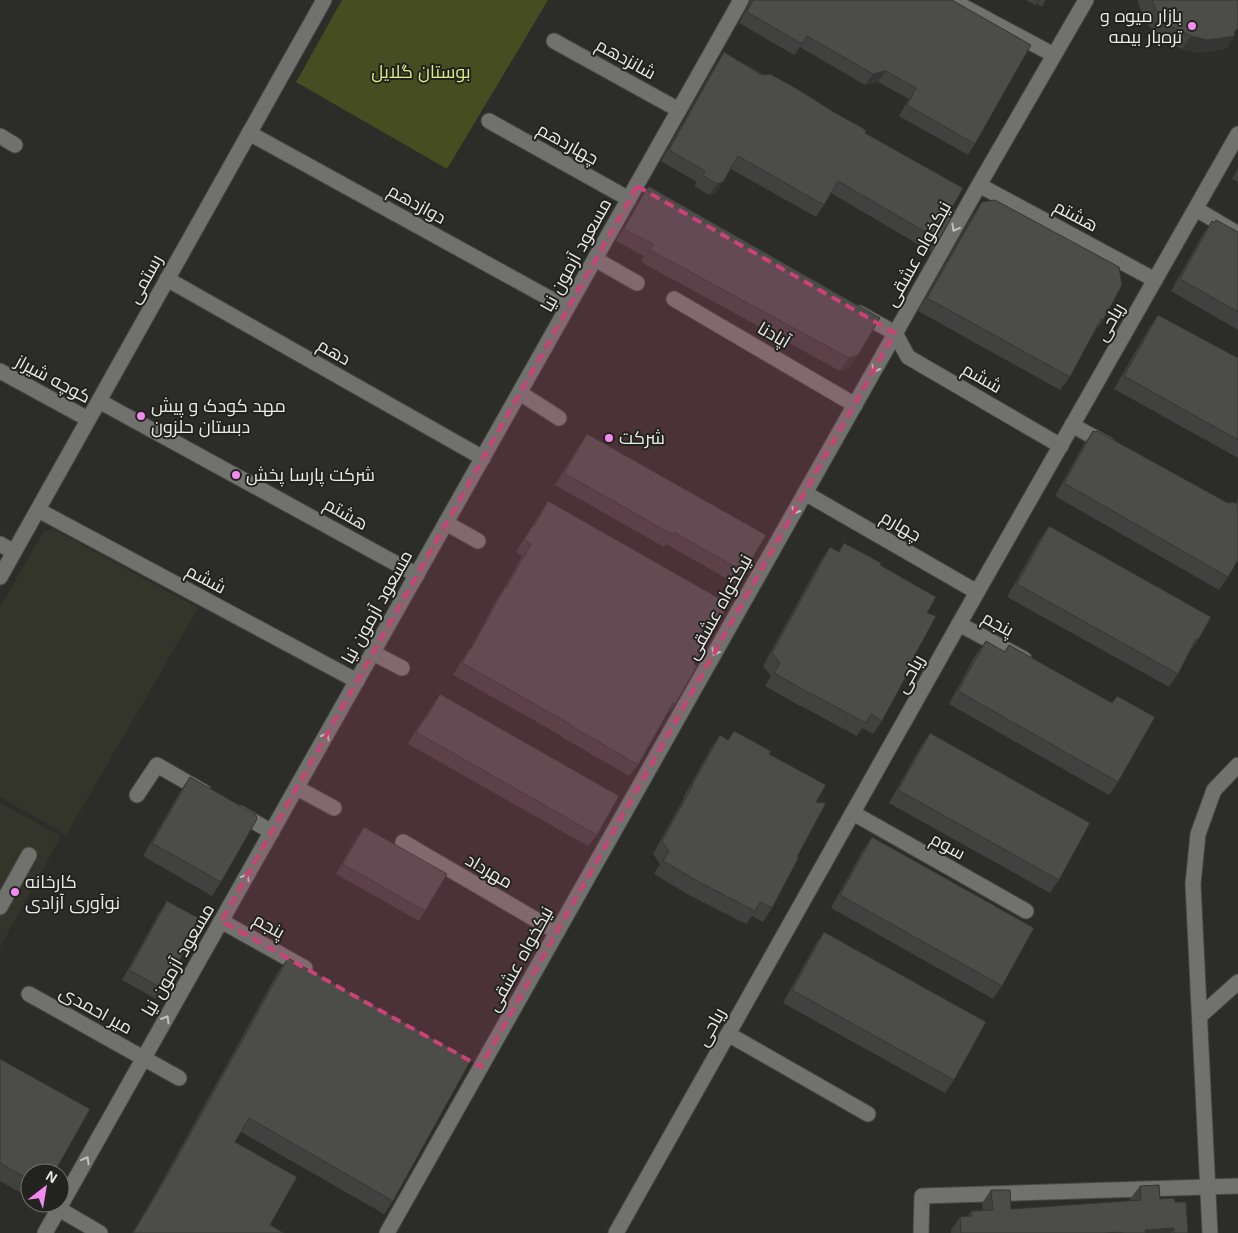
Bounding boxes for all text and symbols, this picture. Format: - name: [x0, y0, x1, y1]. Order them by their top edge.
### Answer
- place label: بازار میوه و تره‌بار بیمه: [1100, 6, 1182, 48]
- marker: بازار میوه و تره‌بار بیمه: [1186, 20, 1198, 32]
- street label: شانزدهم: [592, 34, 659, 85]
- park label: بوستان گلایل: [371, 62, 471, 83]
- street label: چهاردهم: [533, 119, 602, 171]
- street label: دوازدهم: [384, 180, 449, 230]
- street label: مسعود آزمون نیا: [537, 195, 616, 316]
- street label: هشتم: [1050, 196, 1101, 238]
- street label: نیکخواه عشقی: [881, 198, 956, 311]
- one-way arrow: [951, 223, 961, 232]
- street label: رستمی: [123, 251, 167, 308]
- street label: ریاحی: [1091, 299, 1130, 345]
- street label: آپادنا: [753, 318, 794, 354]
- street label: دهم: [313, 335, 354, 371]
- street label: کوچه شیراز: [10, 350, 94, 409]
- street label: ششم: [958, 359, 1005, 399]
- one-way arrow: [871, 364, 881, 373]
- place label: مهد کودک و پیش دبستان حلزون: [151, 396, 286, 438]
- marker: مهد کودک و پیش دبستان حلزون: [135, 410, 147, 422]
- place label: شرکت: [619, 428, 665, 449]
- marker: شرکت: [603, 432, 615, 444]
- place label: شرکت پارسا پخش: [246, 465, 375, 487]
- marker: شرکت پارسا پخش: [230, 469, 242, 481]
- street label: هشتم: [320, 494, 371, 536]
- one-way arrow: [791, 505, 801, 514]
- street label: چهارم: [876, 507, 925, 547]
- street label: مسعود آزمون نیا: [338, 547, 417, 668]
- street label: نیکخواه عشقی: [682, 551, 757, 664]
- street label: ششم: [182, 560, 229, 600]
- street label: پنجم: [978, 607, 1017, 643]
- one-way arrow: [711, 647, 721, 656]
- street label: ریاحی: [891, 651, 930, 697]
- one-way arrow: [320, 732, 330, 741]
- street label: سوم: [926, 828, 969, 865]
- street label: مهرداد: [461, 850, 516, 893]
- place label: کارخانه نوآوری آزادی: [25, 872, 120, 914]
- one-way arrow: [240, 873, 250, 882]
- marker: کارخانه نوآوری آزادی: [9, 886, 21, 898]
- street label: مسعود آزمون نیا: [138, 900, 219, 1020]
- street label: نیکخواه عشقی: [483, 903, 558, 1016]
- street label: پنجم: [249, 909, 288, 945]
- street label: میر احمدی: [56, 982, 136, 1039]
- street label: ریاحی: [692, 1004, 731, 1050]
- one-way arrow: [160, 1015, 170, 1024]
- one-way arrow: [80, 1156, 90, 1165]
- north arrow: [20, 1163, 70, 1213]
- text: N: [43, 1167, 60, 1186]

